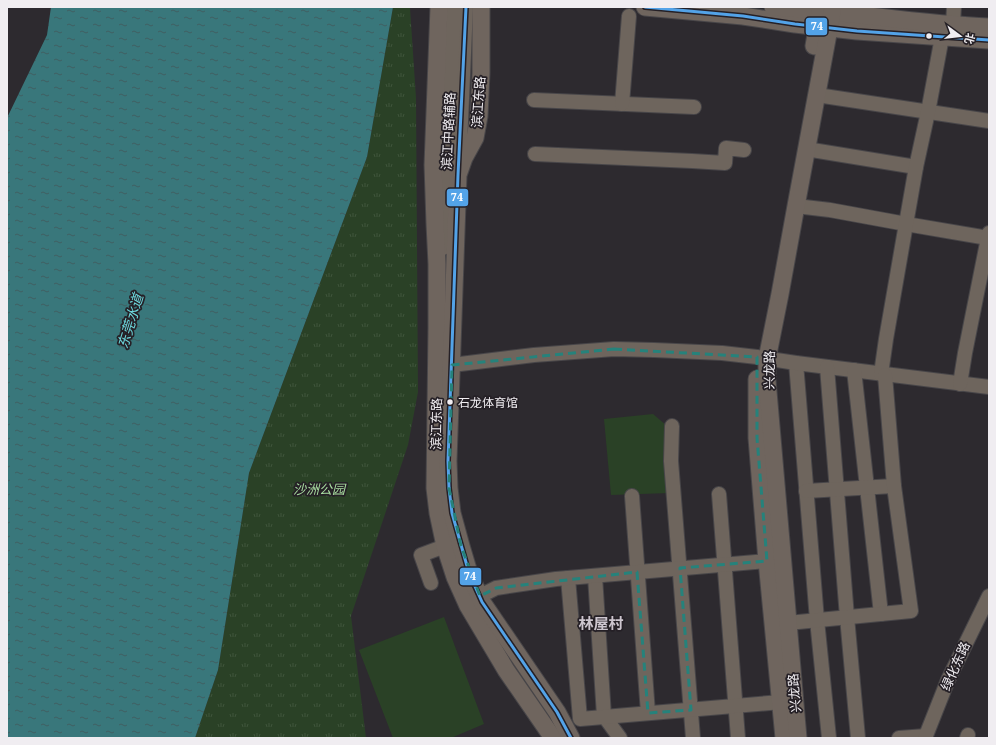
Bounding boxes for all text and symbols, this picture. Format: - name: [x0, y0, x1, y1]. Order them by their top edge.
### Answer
- north arrow: [940, 16, 980, 56]
- line badge: 74: [805, 17, 828, 36]
- text: 74: [811, 18, 823, 33]
- unlabelled marker: [924, 31, 934, 41]
- text: 北: [961, 31, 979, 46]
- street label: 滨江东路: [467, 75, 489, 129]
- street label: 滨江中路辅路: [437, 92, 459, 170]
- line badge: 74: [446, 188, 469, 207]
- text: 74: [451, 189, 463, 204]
- water label: 东莞水道: [113, 290, 148, 351]
- street label: 兴龙路: [760, 350, 778, 390]
- place label: 石龙体育馆: [458, 394, 518, 411]
- marker: 石龙体育馆: [445, 397, 455, 407]
- street label: 滨江东路: [427, 398, 445, 450]
- park label: 沙洲公园: [293, 480, 347, 498]
- line badge: 74: [459, 567, 482, 586]
- text: 74: [464, 568, 476, 583]
- district label: 林屋村: [578, 613, 624, 633]
- street label: 绿化东路: [936, 639, 974, 693]
- street label: 兴龙路: [783, 673, 805, 713]

